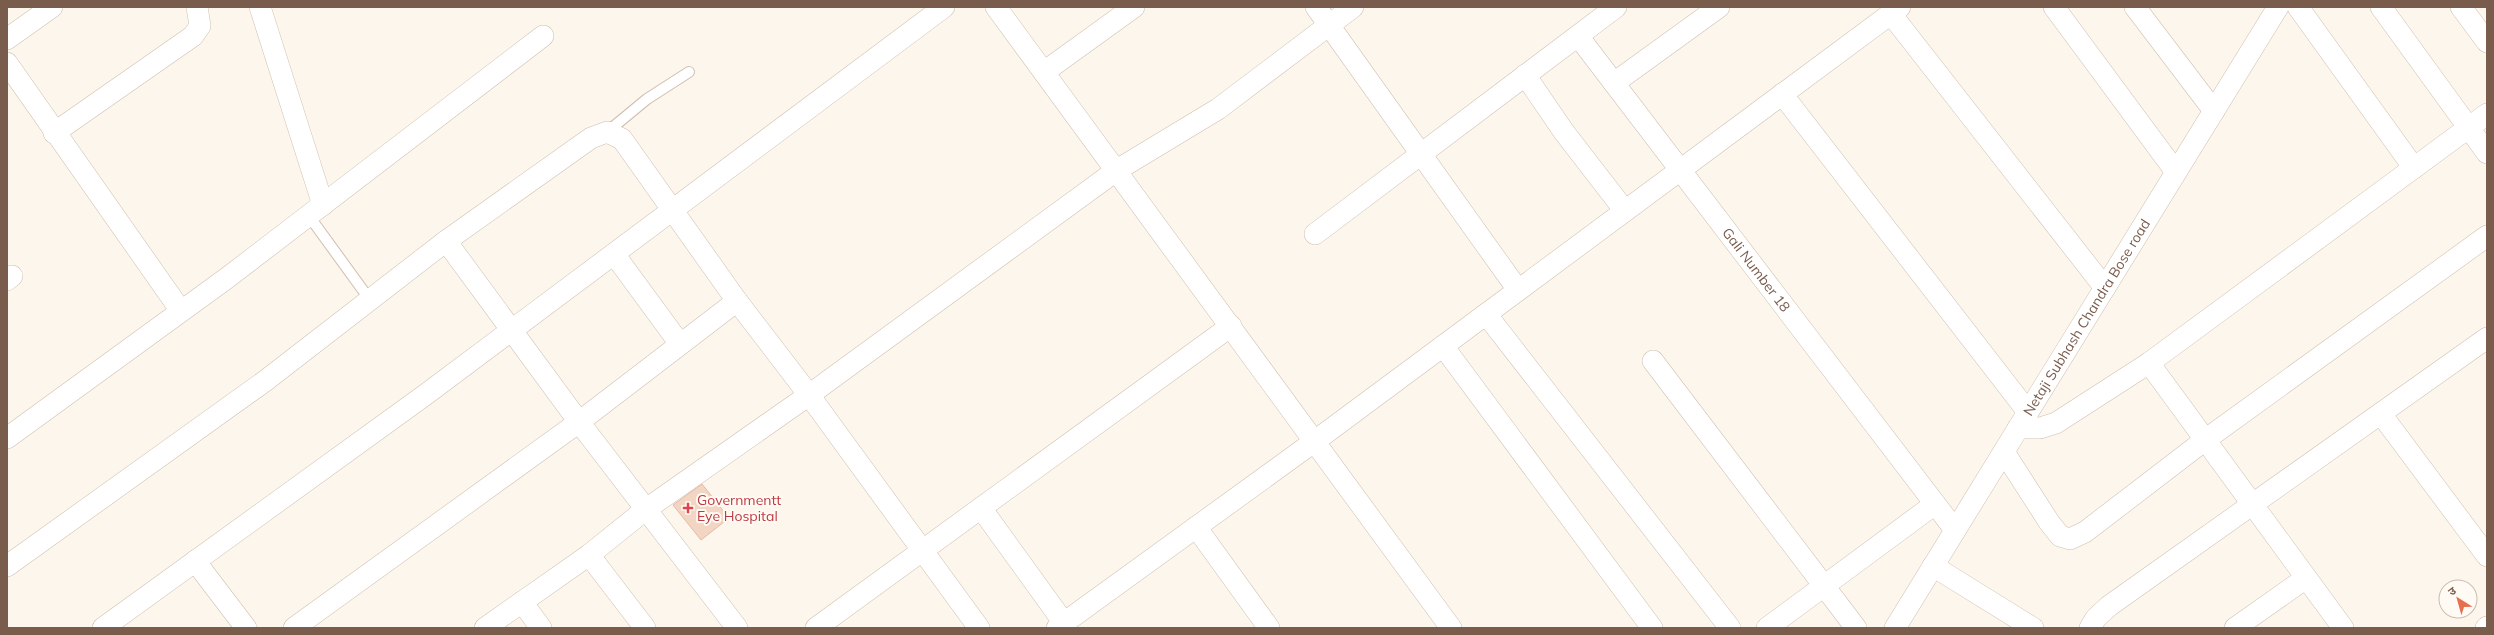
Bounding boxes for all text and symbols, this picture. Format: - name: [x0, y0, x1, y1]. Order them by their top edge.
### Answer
- street label: Netaji Subhash Chandra Bose road: [2019, 216, 2154, 419]
- street label: Gali Number 18: [1718, 224, 1794, 315]
- place label: Governmentt Eye Hospital: [697, 491, 781, 525]
- marker: Governmentt Eye Hospital: [682, 502, 694, 514]
- north arrow: [2438, 579, 2478, 619]
- text: उ: [2445, 583, 2459, 599]

